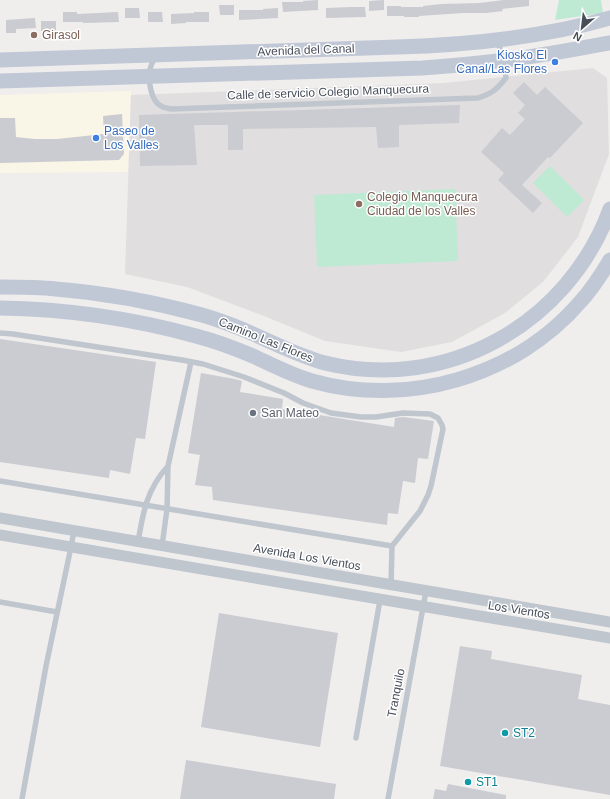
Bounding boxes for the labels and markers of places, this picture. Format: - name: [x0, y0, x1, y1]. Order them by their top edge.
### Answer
- place label: Girasol: [42, 28, 80, 42]
- marker: Girasol: [29, 30, 39, 40]
- place label: Kiosko El Canal/Las Flores: [456, 48, 547, 76]
- marker: Kiosko El Canal/Las Flores: [550, 57, 560, 67]
- place label: Paseo de Los Valles: [104, 124, 158, 152]
- marker: Paseo de Los Valles: [91, 133, 101, 143]
- place label: Colegio Manquecura Ciudad de los Valles: [367, 190, 478, 218]
- marker: Colegio Manquecura Ciudad de los Valles: [354, 199, 364, 209]
- place label: San Mateo: [261, 406, 319, 420]
- marker: San Mateo: [248, 408, 258, 418]
- place label: ST2: [513, 726, 535, 740]
- marker: ST2: [500, 728, 510, 738]
- place label: ST1: [476, 775, 498, 789]
- marker: ST1: [463, 777, 473, 787]

